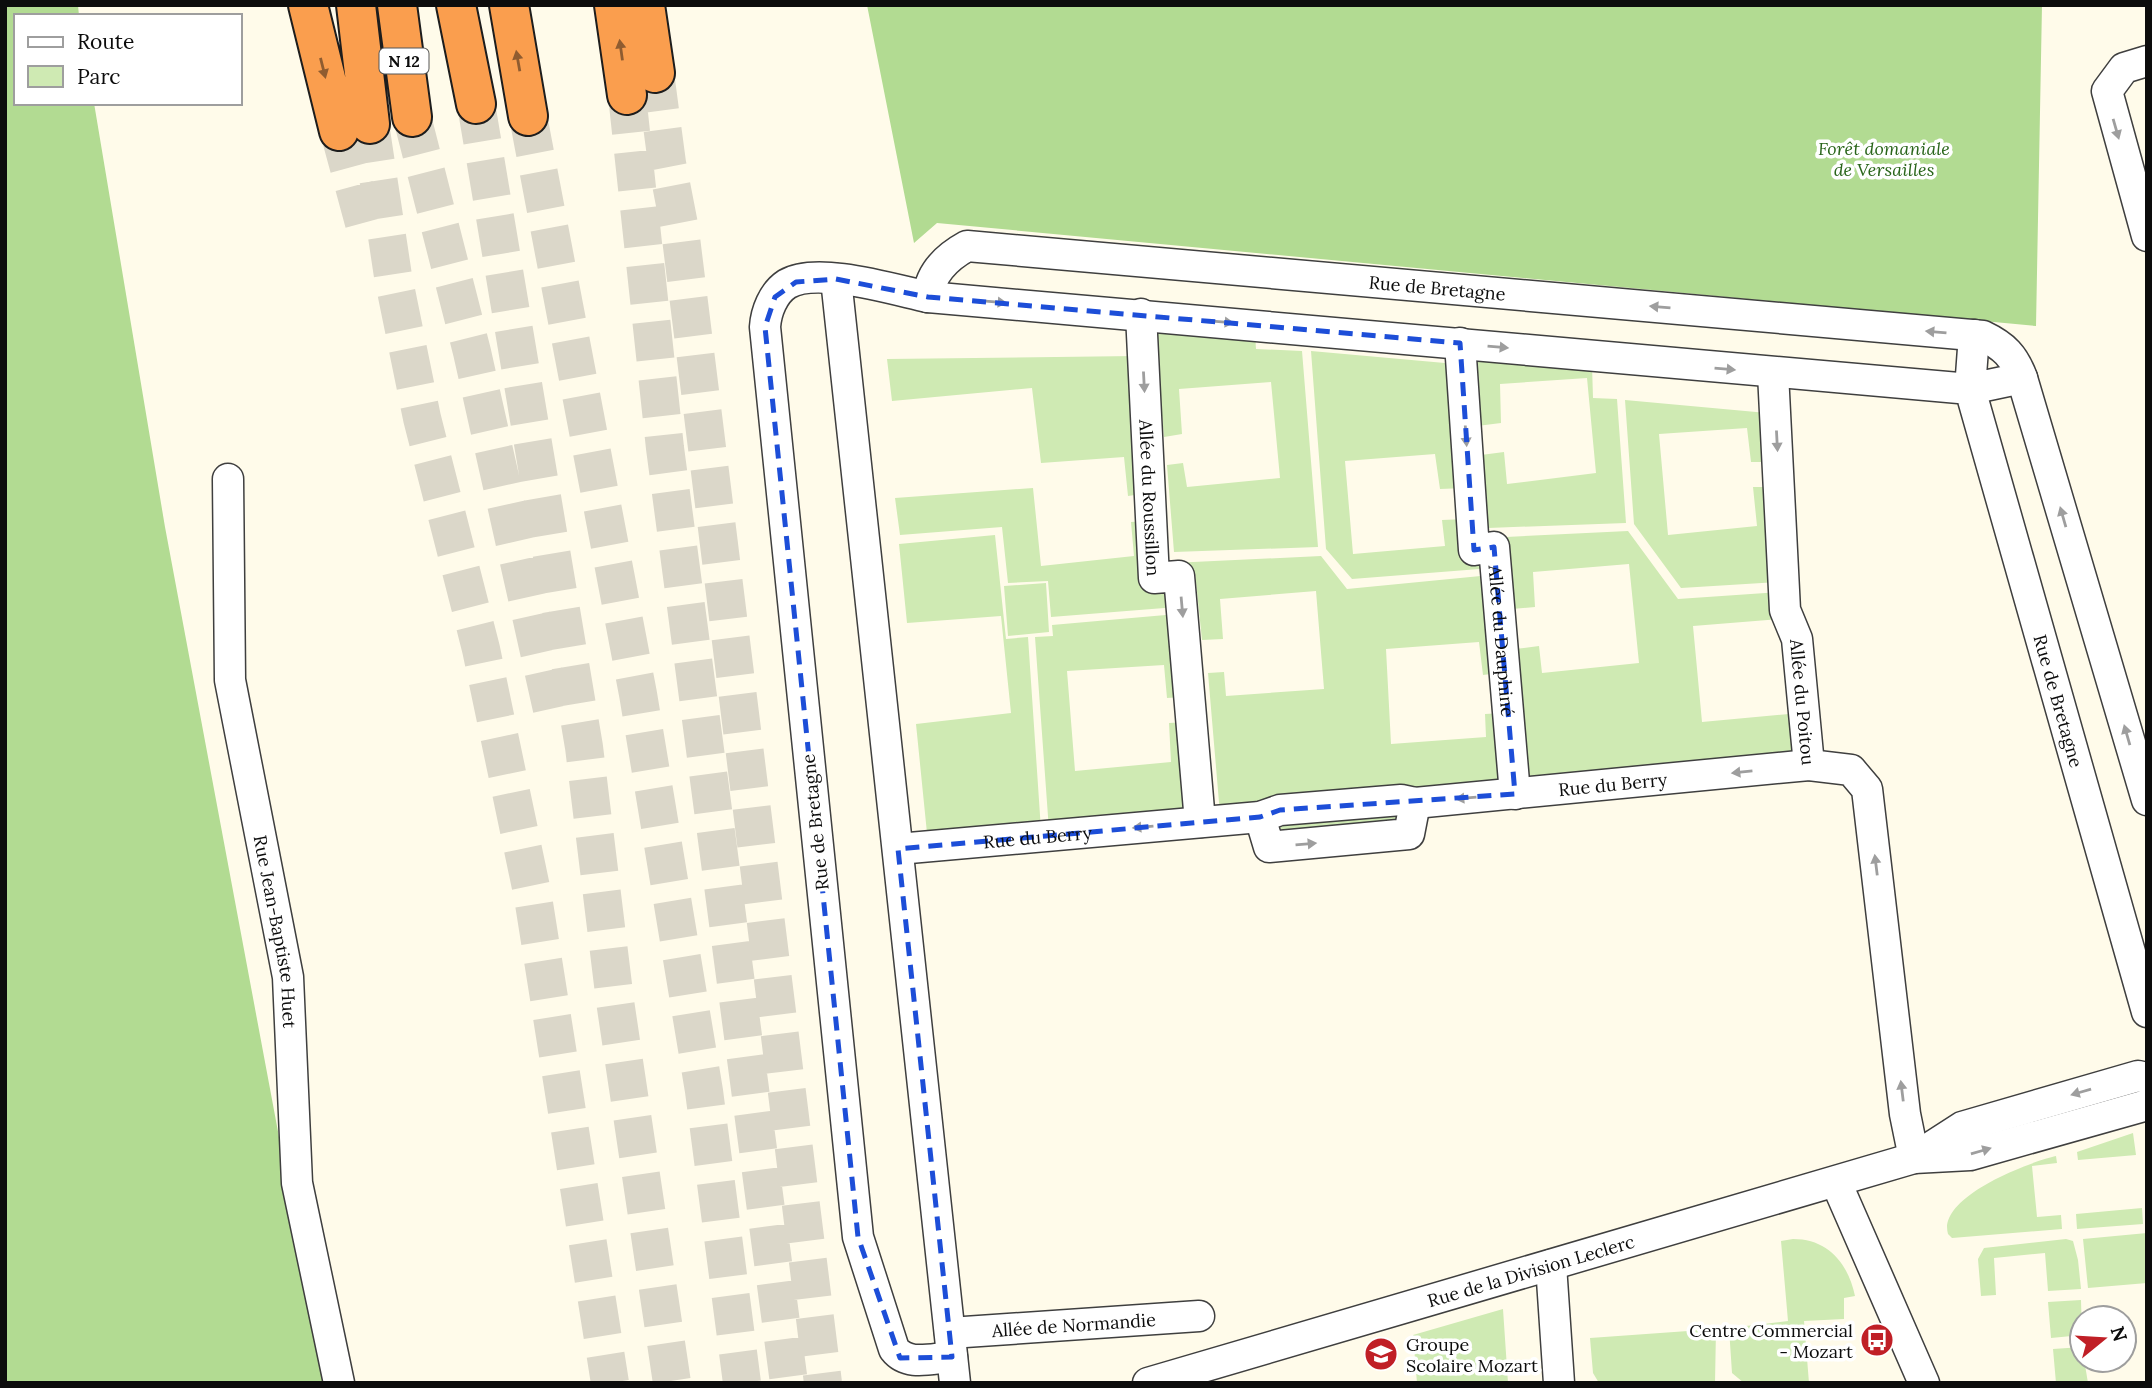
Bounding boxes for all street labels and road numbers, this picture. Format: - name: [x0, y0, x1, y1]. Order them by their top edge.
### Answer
- road number: N 12: [380, 48, 428, 74]
- street label: Rue de Bretagne: [1368, 270, 1507, 305]
- street label: Allée du Roussillon: [1135, 418, 1165, 577]
- street label: Allée du Dauphiné: [1484, 563, 1520, 718]
- street label: Rue de Bretagne: [2029, 632, 2088, 770]
- street label: Allée du Poitou: [1785, 637, 1820, 766]
- street label: Rue de Bretagne: [796, 752, 834, 891]
- street label: Rue du Berry: [1557, 767, 1669, 801]
- street label: Rue du Berry: [982, 820, 1093, 853]
- street label: Rue Jean-Baptiste Huet: [249, 833, 302, 1029]
- street label: Rue de la Division Leclerc: [1425, 1229, 1637, 1312]
- street label: Allée de Normandie: [990, 1307, 1157, 1342]

